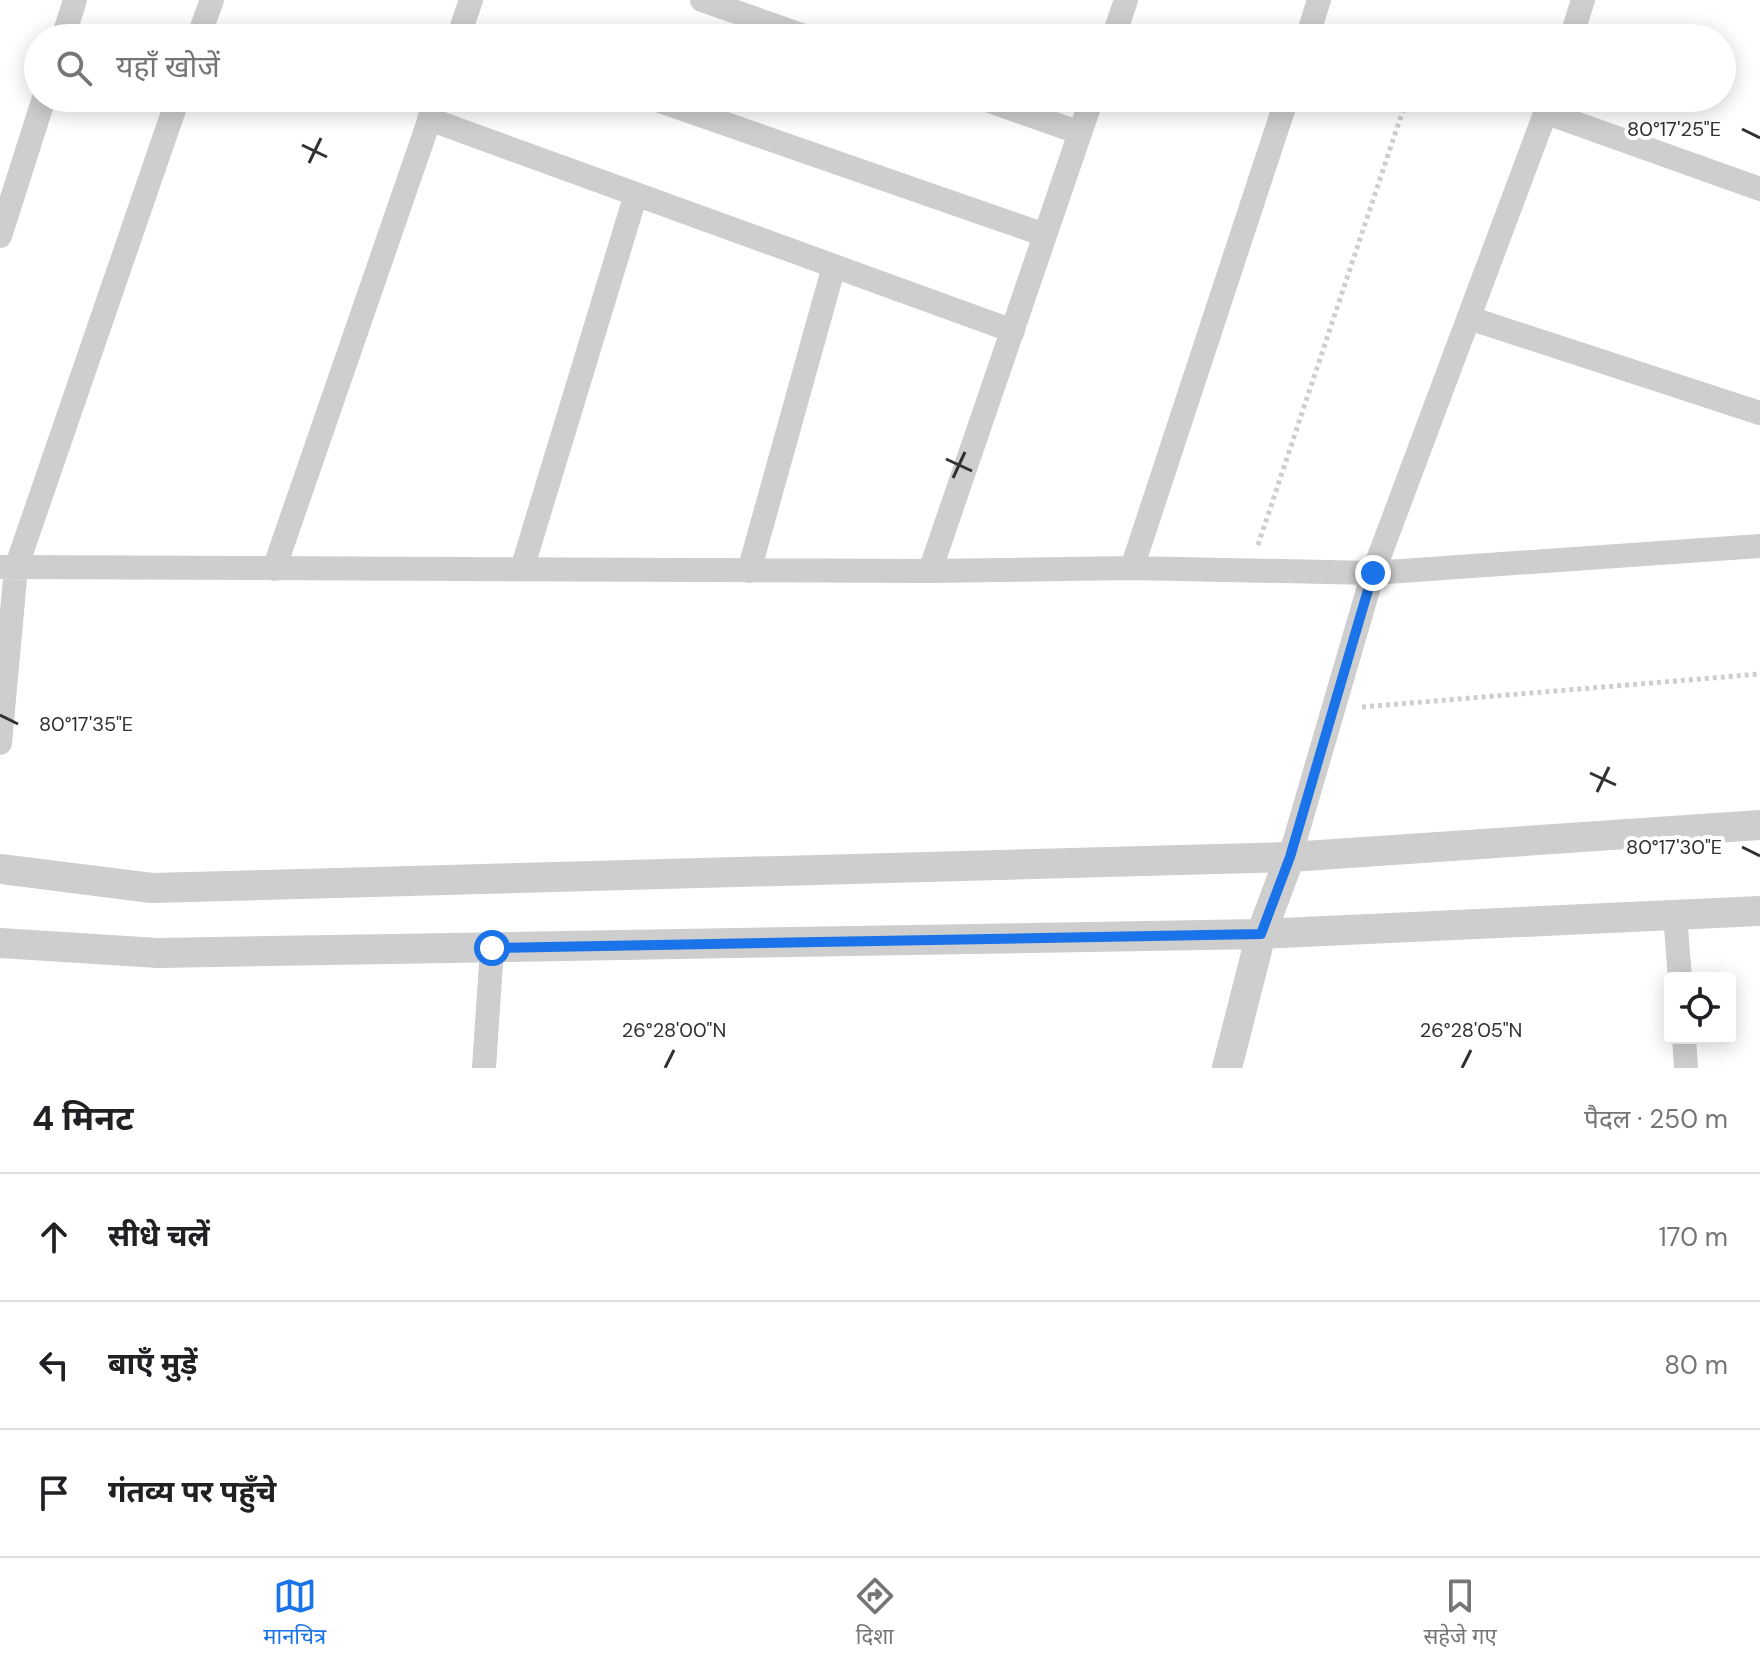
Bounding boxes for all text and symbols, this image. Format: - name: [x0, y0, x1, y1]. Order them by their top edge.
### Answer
- search box: [24, 24, 1736, 112]
- icon: search: [52, 46, 96, 90]
- text: यहाँ खोजें: [116, 47, 220, 86]
- text: 80°17'25"E: [1627, 116, 1721, 142]
- route end: [1355, 555, 1391, 591]
- text: 80°17'35"E: [39, 711, 133, 737]
- text: 80°17'30"E: [1626, 834, 1722, 860]
- route start: [474, 930, 510, 966]
- map controls: [1664, 972, 1736, 1044]
- button: locate: [1664, 972, 1736, 1044]
- text: 26°28'00"N: [622, 1017, 726, 1043]
- text: 26°28'05"N: [1420, 1017, 1522, 1043]
- text: 4 मिनट: [32, 1096, 133, 1141]
- text: पैदल · 250 m: [1584, 1102, 1728, 1136]
- icon: ahead: [32, 1215, 76, 1259]
- text: सीधे चलें: [108, 1216, 210, 1255]
- text: 170 m: [1659, 1220, 1728, 1254]
- icon: left: [32, 1343, 76, 1387]
- text: बाएँ मुड़ें: [108, 1344, 197, 1383]
- text: 80 m: [1664, 1348, 1728, 1382]
- icon: arrive: [32, 1471, 76, 1515]
- text: गंतव्य पर पहुँचे: [108, 1472, 276, 1511]
- tab: मानचित्र: [263, 1574, 326, 1653]
- tab: दिशा: [853, 1574, 897, 1653]
- tab: सहेजे गए: [1423, 1574, 1497, 1653]

